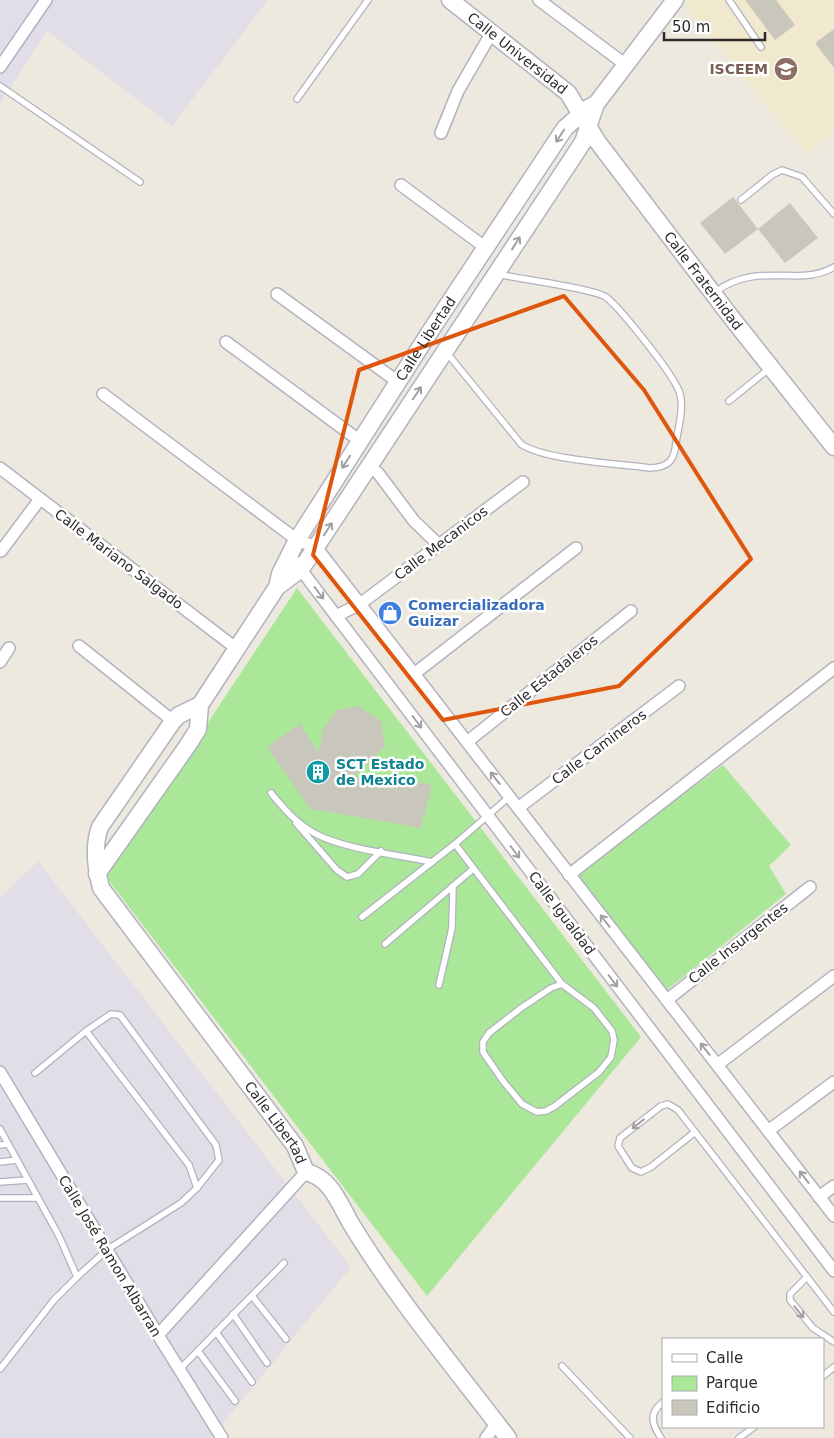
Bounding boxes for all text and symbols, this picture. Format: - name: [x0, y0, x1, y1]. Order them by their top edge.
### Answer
- street label: Calle Universidad: [464, 9, 571, 97]
- scale bar: [664, 10, 765, 42]
- text: 50 m: [672, 18, 710, 36]
- school or university icon: ISCEEM: [773, 56, 799, 82]
- place label: ISCEEM: [709, 61, 768, 77]
- one-way arrow: [555, 129, 565, 143]
- street label: Calle Fraternidad: [661, 228, 746, 333]
- one-way arrow: [512, 236, 522, 250]
- street label: Calle Libertad: [393, 294, 459, 384]
- one-way arrow: [412, 386, 423, 400]
- one-way arrow: [341, 455, 351, 469]
- street label: Calle Mecanicos: [391, 503, 491, 583]
- street label: Calle Mariano Salgado: [52, 506, 186, 612]
- one-way arrow: [323, 522, 333, 536]
- one-way arrow: [313, 586, 324, 599]
- place label: Comercializadora Guizar: [408, 597, 545, 629]
- shop icon: Comercializadora Guizar: [377, 600, 403, 626]
- street label: Calle Estadaleros: [497, 632, 601, 720]
- street label: Calle Camineros: [549, 706, 649, 788]
- one-way arrow: [412, 715, 422, 729]
- place label: SCT Estado de Mexico: [336, 756, 425, 788]
- building icon: SCT Estado de Mexico: [305, 759, 331, 785]
- one-way arrow: [489, 772, 500, 785]
- one-way arrow: [510, 845, 520, 859]
- street label: Calle Igualdad: [526, 868, 598, 958]
- street label: Calle Insurgentes: [685, 899, 791, 987]
- one-way arrow: [600, 914, 611, 927]
- one-way arrow: [608, 974, 619, 987]
- one-way arrow: [699, 1043, 710, 1056]
- street label: Calle Libertad: [241, 1078, 310, 1166]
- one-way arrow: [632, 1118, 645, 1129]
- one-way arrow: [799, 1171, 810, 1184]
- street label: Calle José Ramon Albarran: [55, 1172, 165, 1340]
- one-way arrow: [793, 1306, 804, 1319]
- legend: [662, 1338, 824, 1428]
- text: Calle: [706, 1349, 743, 1367]
- text: Parque: [706, 1374, 758, 1392]
- text: Edificio: [706, 1399, 760, 1417]

